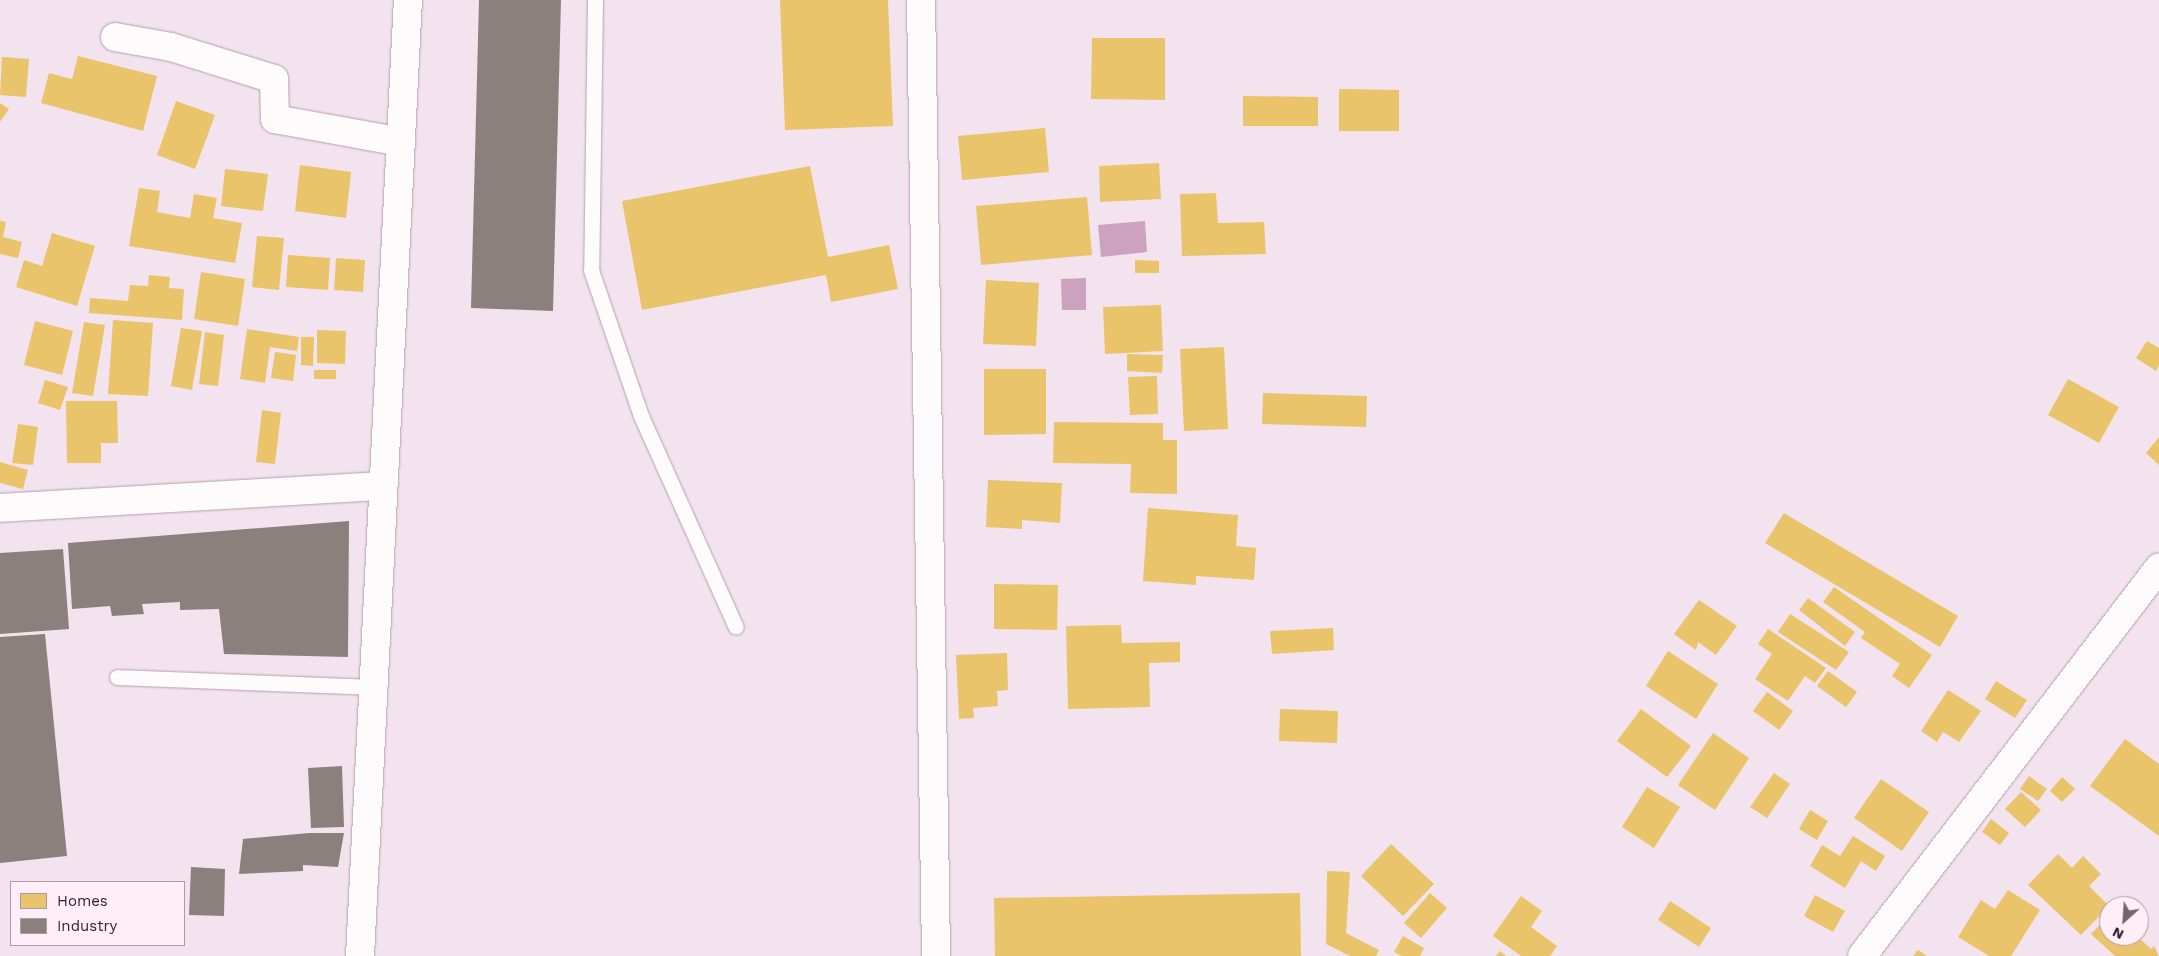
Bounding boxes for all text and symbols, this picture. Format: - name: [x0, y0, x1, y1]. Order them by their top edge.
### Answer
- legend: [10, 881, 185, 946]
- text: Homes: [57, 892, 108, 910]
- north arrow: [2099, 896, 2149, 946]
- text: Industry: [57, 917, 117, 935]
- text: N: [2110, 924, 2126, 943]

